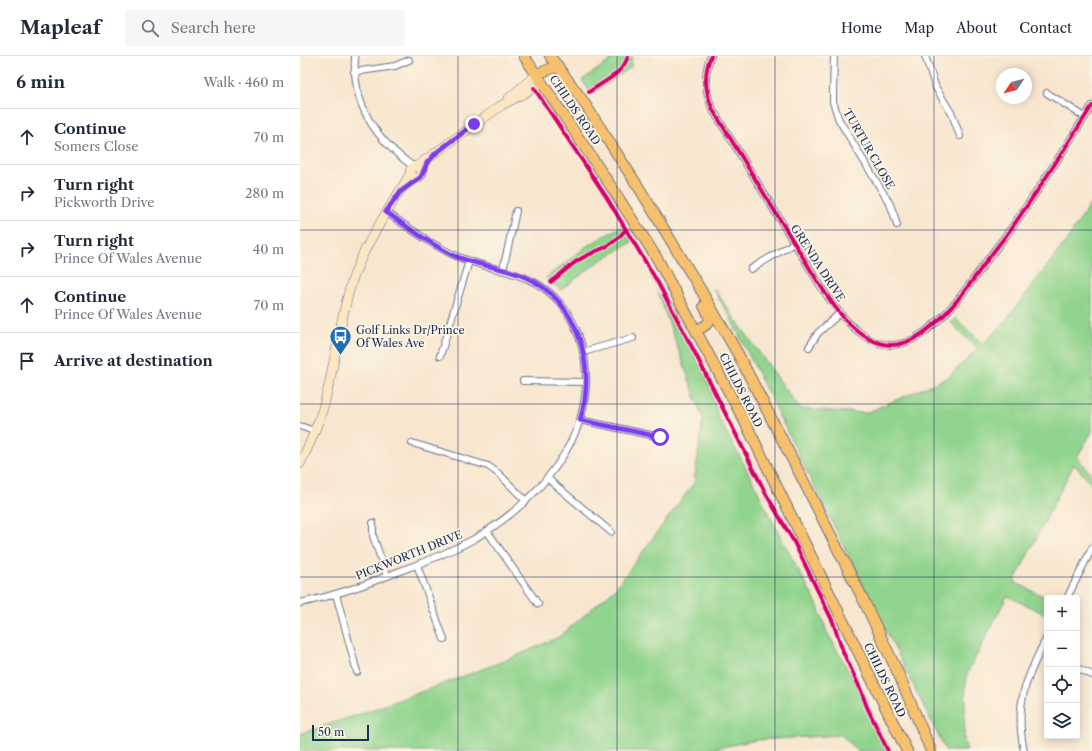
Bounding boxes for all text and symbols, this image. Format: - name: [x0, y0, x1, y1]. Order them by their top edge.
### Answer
- search box: [125, 10, 405, 46]
- text: Mapleaf: [20, 16, 101, 39]
- icon: search: [139, 17, 161, 39]
- text: Search here: [171, 18, 256, 37]
- text: Home: [841, 19, 882, 37]
- text: Map: [904, 19, 934, 37]
- text: About: [956, 19, 997, 37]
- text: Contact: [1019, 19, 1072, 37]
- north arrow: [996, 68, 1032, 104]
- text: 6 min: [16, 72, 65, 92]
- street label: CHILDS ROAD: [546, 72, 604, 148]
- text: Walk · 460 m: [203, 74, 284, 90]
- street label: TURTUR CLOSE: [840, 106, 898, 192]
- route end: [465, 115, 483, 133]
- text: Continue: [54, 119, 126, 138]
- icon: ahead: [16, 126, 38, 148]
- text: 70 m: [254, 129, 284, 145]
- text: Somers Close: [54, 138, 139, 154]
- text: Turn right: [54, 175, 134, 194]
- icon: right: [16, 182, 38, 204]
- text: 280 m: [245, 185, 284, 201]
- text: Pickworth Drive: [54, 194, 154, 210]
- street label: GRENDA DRIVE: [788, 222, 848, 305]
- text: Turn right: [54, 231, 134, 250]
- icon: right: [16, 238, 38, 260]
- text: 40 m: [253, 241, 284, 257]
- text: Prince Of Wales Avenue: [54, 250, 202, 266]
- text: Continue: [54, 287, 126, 306]
- icon: ahead: [16, 294, 38, 316]
- text: 70 m: [254, 297, 284, 313]
- text: Prince Of Wales Avenue: [54, 306, 202, 322]
- bus stop icon: Golf Links Dr/Prince Of Wales Ave: [328, 323, 354, 356]
- place label: Golf Links Dr/Prince Of Wales Ave: [356, 323, 465, 350]
- icon: arrive: [16, 350, 38, 372]
- text: Arrive at destination: [54, 351, 213, 370]
- street label: CHILDS ROAD: [716, 351, 766, 430]
- route start: [651, 428, 669, 446]
- street label: PICKWORTH DRIVE: [354, 527, 465, 583]
- map controls: [1044, 595, 1080, 739]
- button: +: [1044, 595, 1080, 631]
- button: −: [1044, 631, 1080, 667]
- street label: CHILDS ROAD: [861, 640, 909, 720]
- button: locate: [1044, 667, 1080, 703]
- button: layers: [1044, 703, 1080, 739]
- scale bar: [312, 723, 369, 742]
- text: 50 m: [318, 725, 344, 739]

